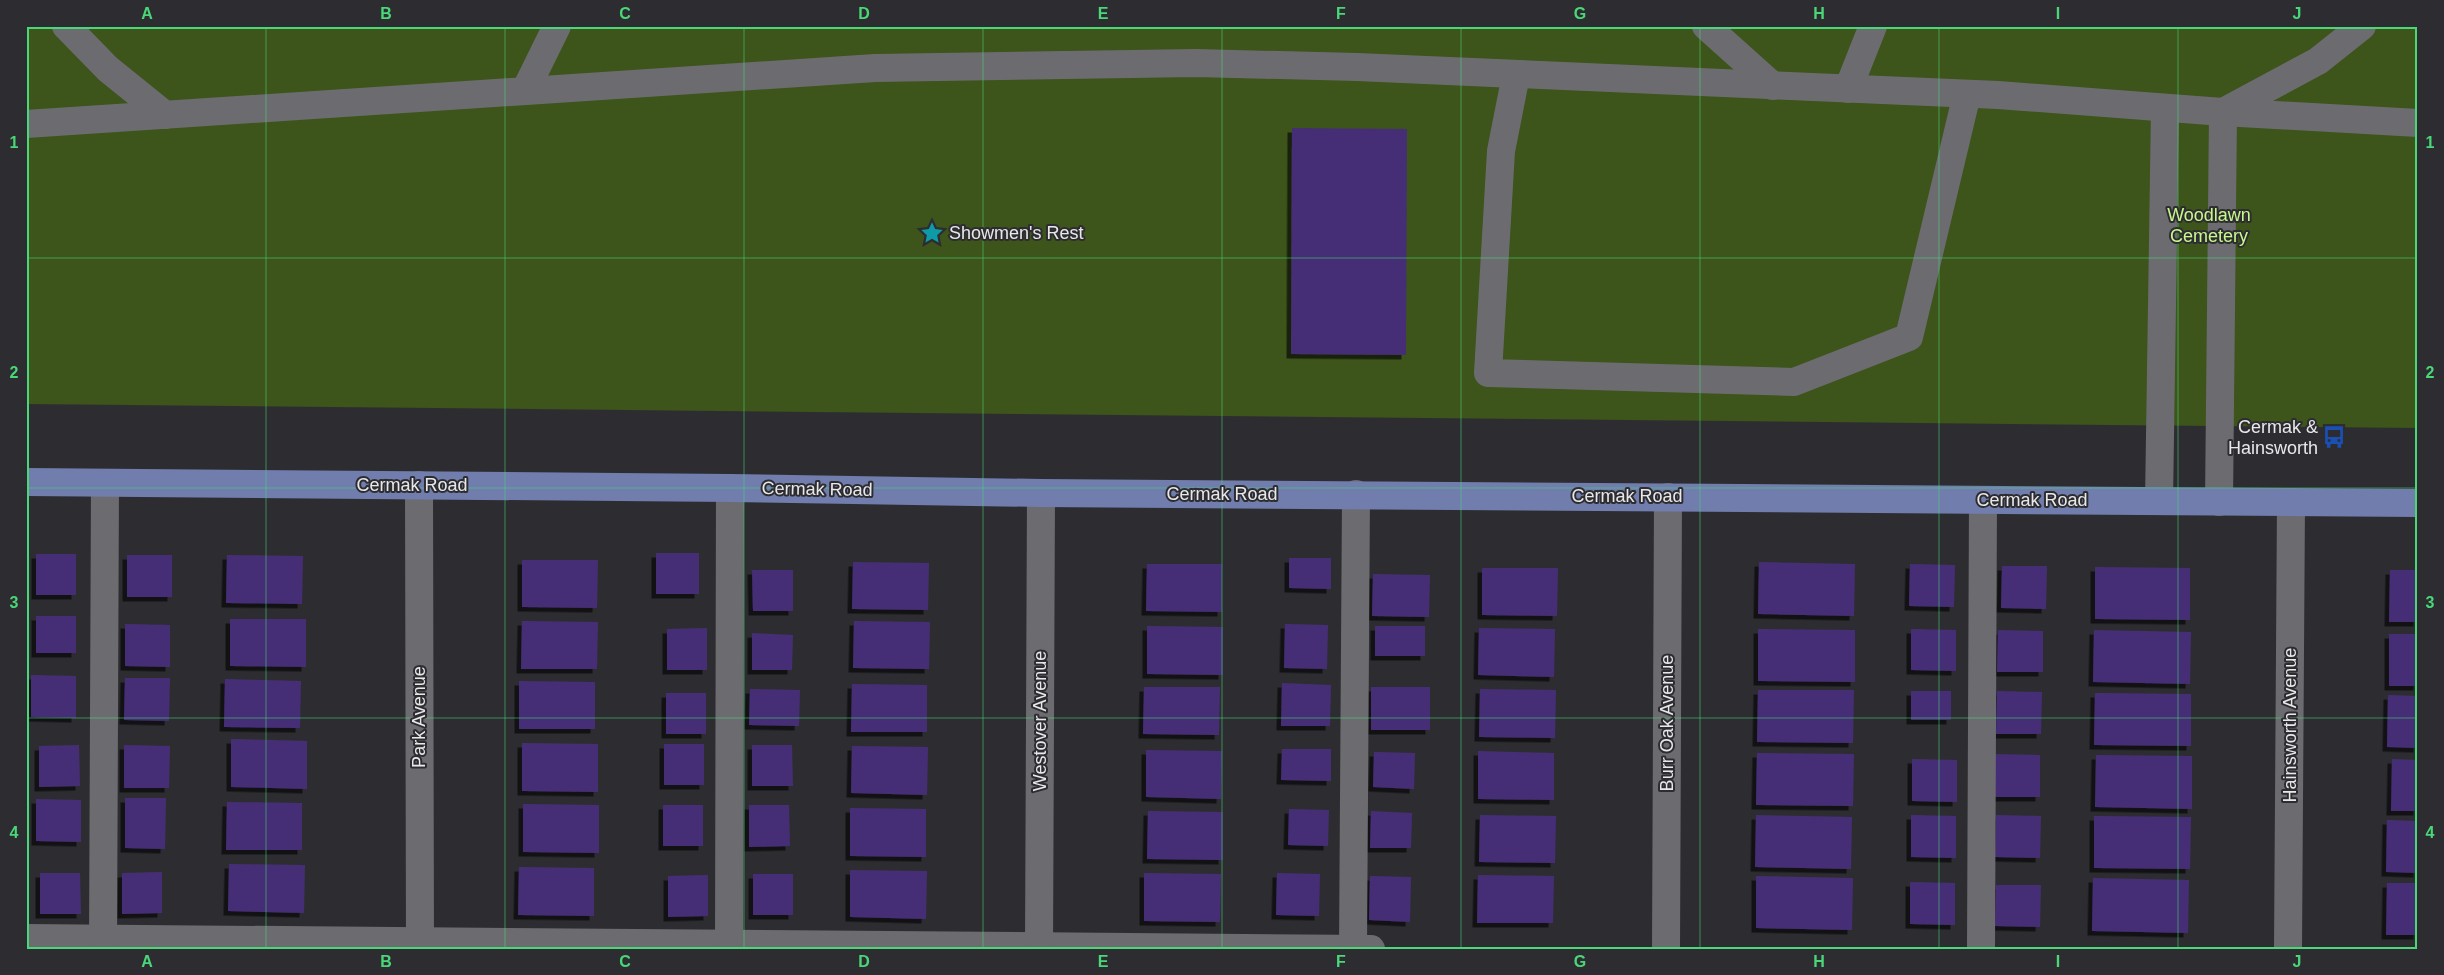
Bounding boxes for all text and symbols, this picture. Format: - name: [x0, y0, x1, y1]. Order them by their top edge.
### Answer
- text: A: [141, 5, 153, 22]
- text: B: [380, 5, 392, 22]
- text: C: [619, 5, 631, 22]
- text: D: [858, 5, 870, 22]
- text: E: [1098, 5, 1109, 22]
- text: F: [1336, 5, 1346, 22]
- text: G: [1574, 5, 1586, 22]
- text: H: [1813, 5, 1825, 22]
- text: I: [2056, 5, 2060, 22]
- text: J: [2293, 5, 2301, 22]
- text: 1: [10, 134, 19, 151]
- text: 1: [2426, 134, 2435, 151]
- park label: Woodlawn Cemetery: [2167, 205, 2251, 246]
- place icon: Showmen's Rest: [919, 220, 945, 246]
- place label: Showmen's Rest: [949, 223, 1084, 243]
- text: 2: [10, 364, 19, 381]
- text: 2: [2426, 364, 2435, 381]
- place label: Cermak & Hainsworth: [2228, 417, 2318, 458]
- bus stop icon: Cermak & Hainsworth: [2321, 424, 2347, 450]
- street label: Cermak Road: [356, 475, 468, 495]
- street label: Cermak Road: [761, 478, 873, 500]
- street label: Cermak Road: [1166, 484, 1278, 504]
- street label: Cermak Road: [1571, 486, 1683, 506]
- street label: Cermak Road: [1976, 490, 2088, 510]
- text: 3: [10, 594, 19, 611]
- text: 3: [2426, 594, 2435, 611]
- street label: Hainsworth Avenue: [2280, 648, 2300, 802]
- street label: Westover Avenue: [1030, 651, 1050, 791]
- street label: Burr Oak Avenue: [1657, 655, 1677, 791]
- street label: Park Avenue: [409, 666, 429, 768]
- text: 4: [10, 824, 19, 841]
- text: 4: [2426, 824, 2435, 841]
- text: A: [141, 953, 153, 970]
- text: B: [380, 953, 392, 970]
- text: C: [619, 953, 631, 970]
- text: D: [858, 953, 870, 970]
- text: E: [1098, 953, 1109, 970]
- text: F: [1336, 953, 1346, 970]
- text: G: [1574, 953, 1586, 970]
- text: H: [1813, 953, 1825, 970]
- text: I: [2056, 953, 2060, 970]
- text: J: [2293, 953, 2301, 970]

